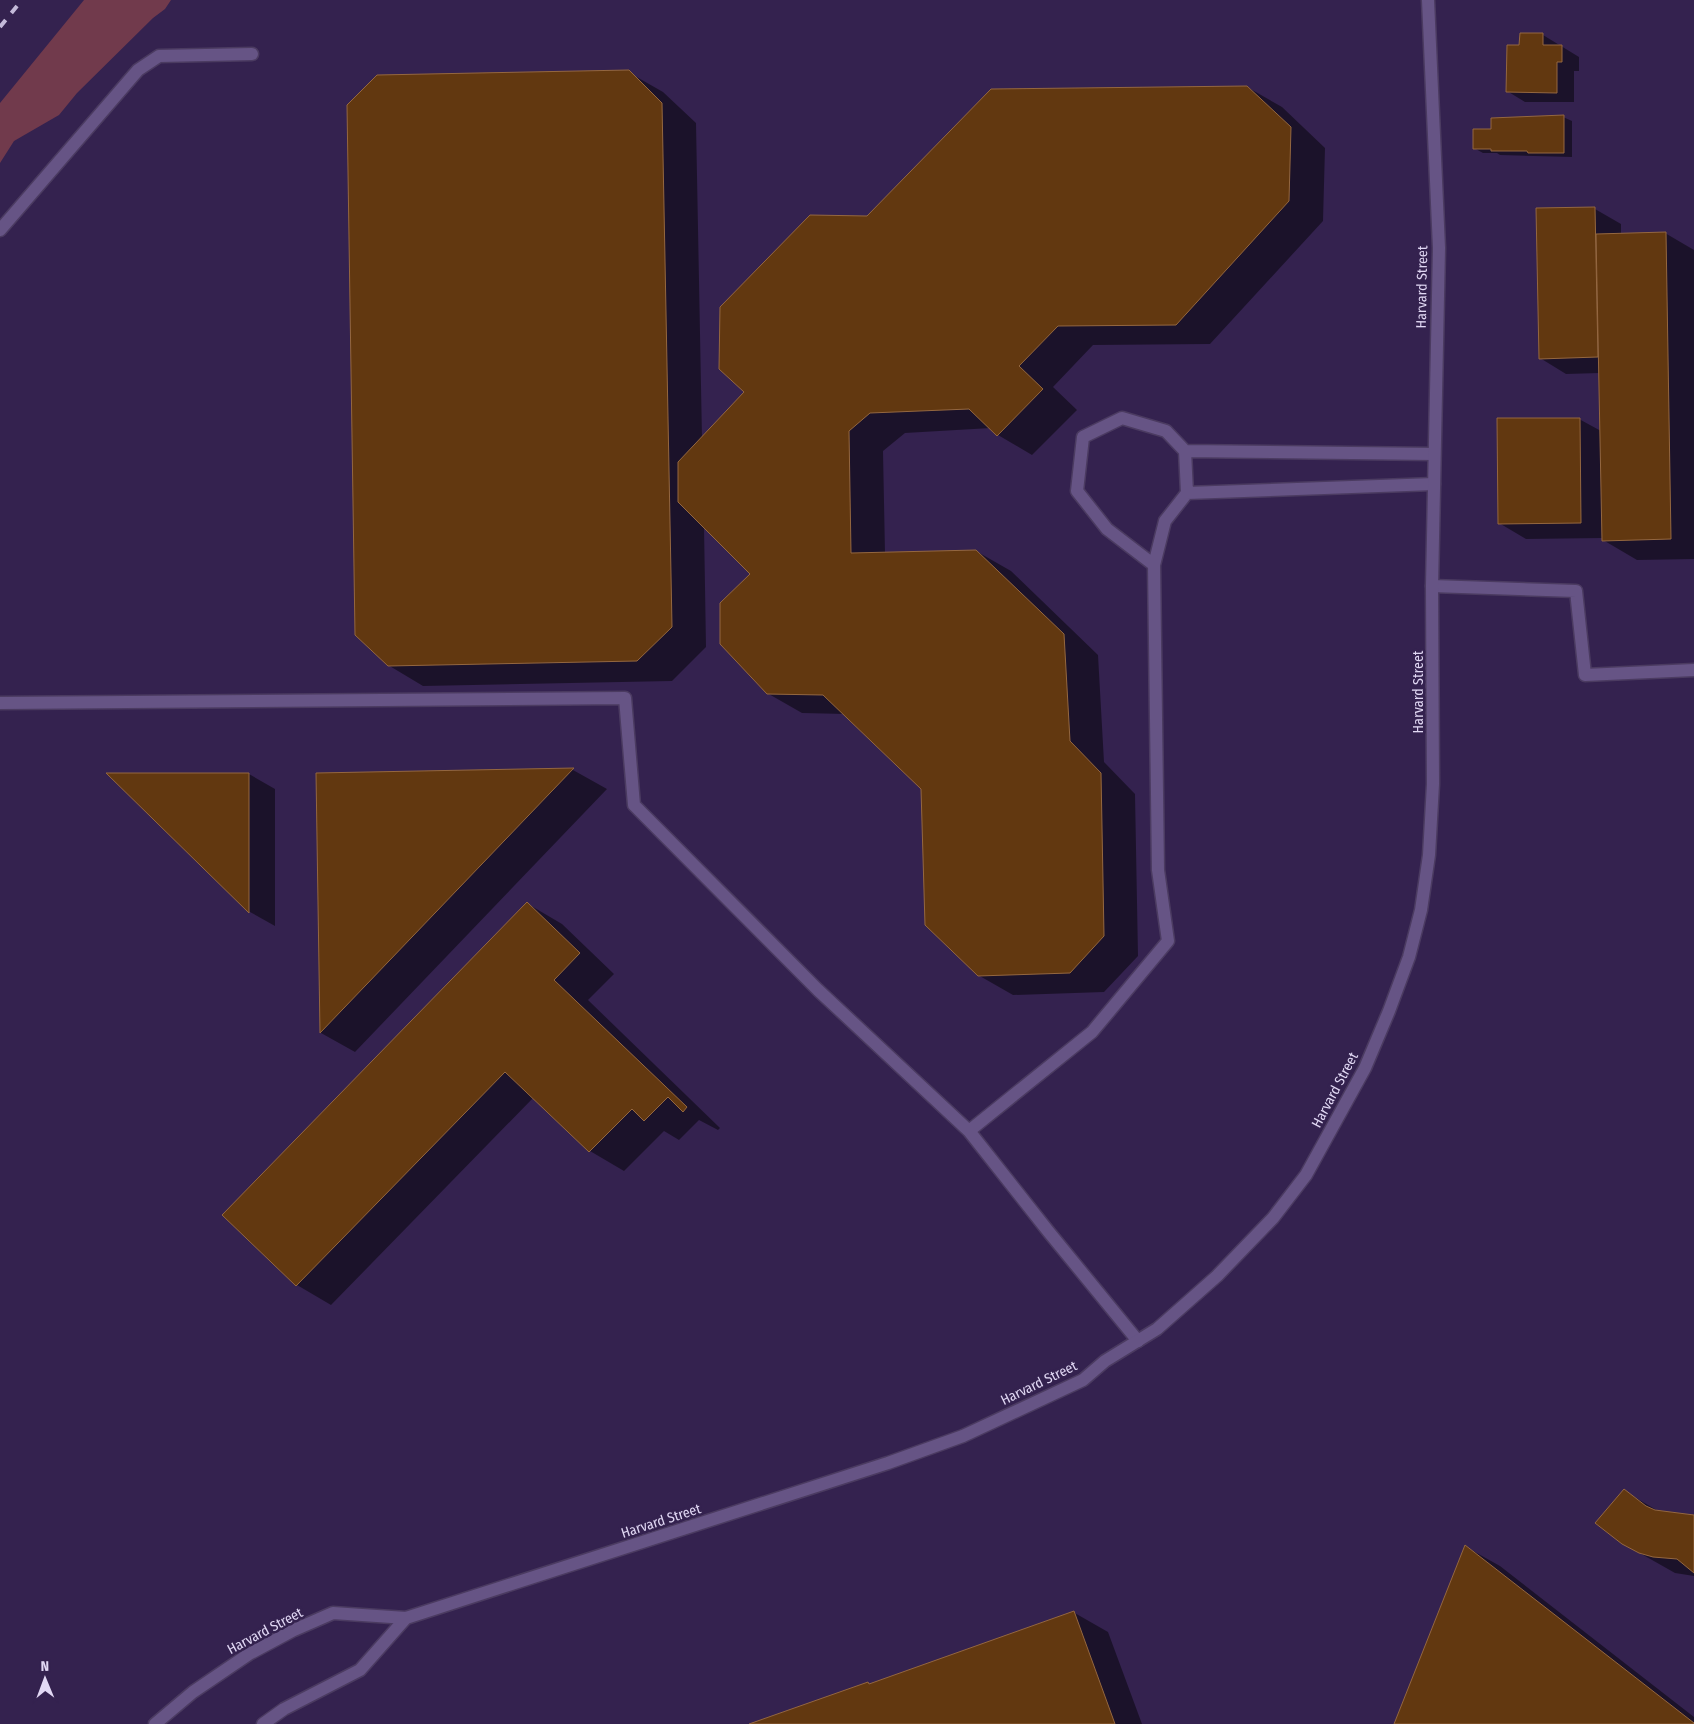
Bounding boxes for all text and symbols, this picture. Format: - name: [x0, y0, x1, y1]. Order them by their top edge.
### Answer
- street label: Harvard Street: [1413, 245, 1431, 329]
- street label: Harvard Street: [1410, 650, 1427, 733]
- street label: Harvard Street: [1308, 1049, 1362, 1131]
- street label: Harvard Street: [998, 1357, 1080, 1409]
- street label: Harvard Street: [619, 1500, 703, 1542]
- street label: Harvard Street: [224, 1604, 306, 1658]
- north arrow: [20, 1654, 70, 1704]
- text: N: [40, 1658, 49, 1675]

